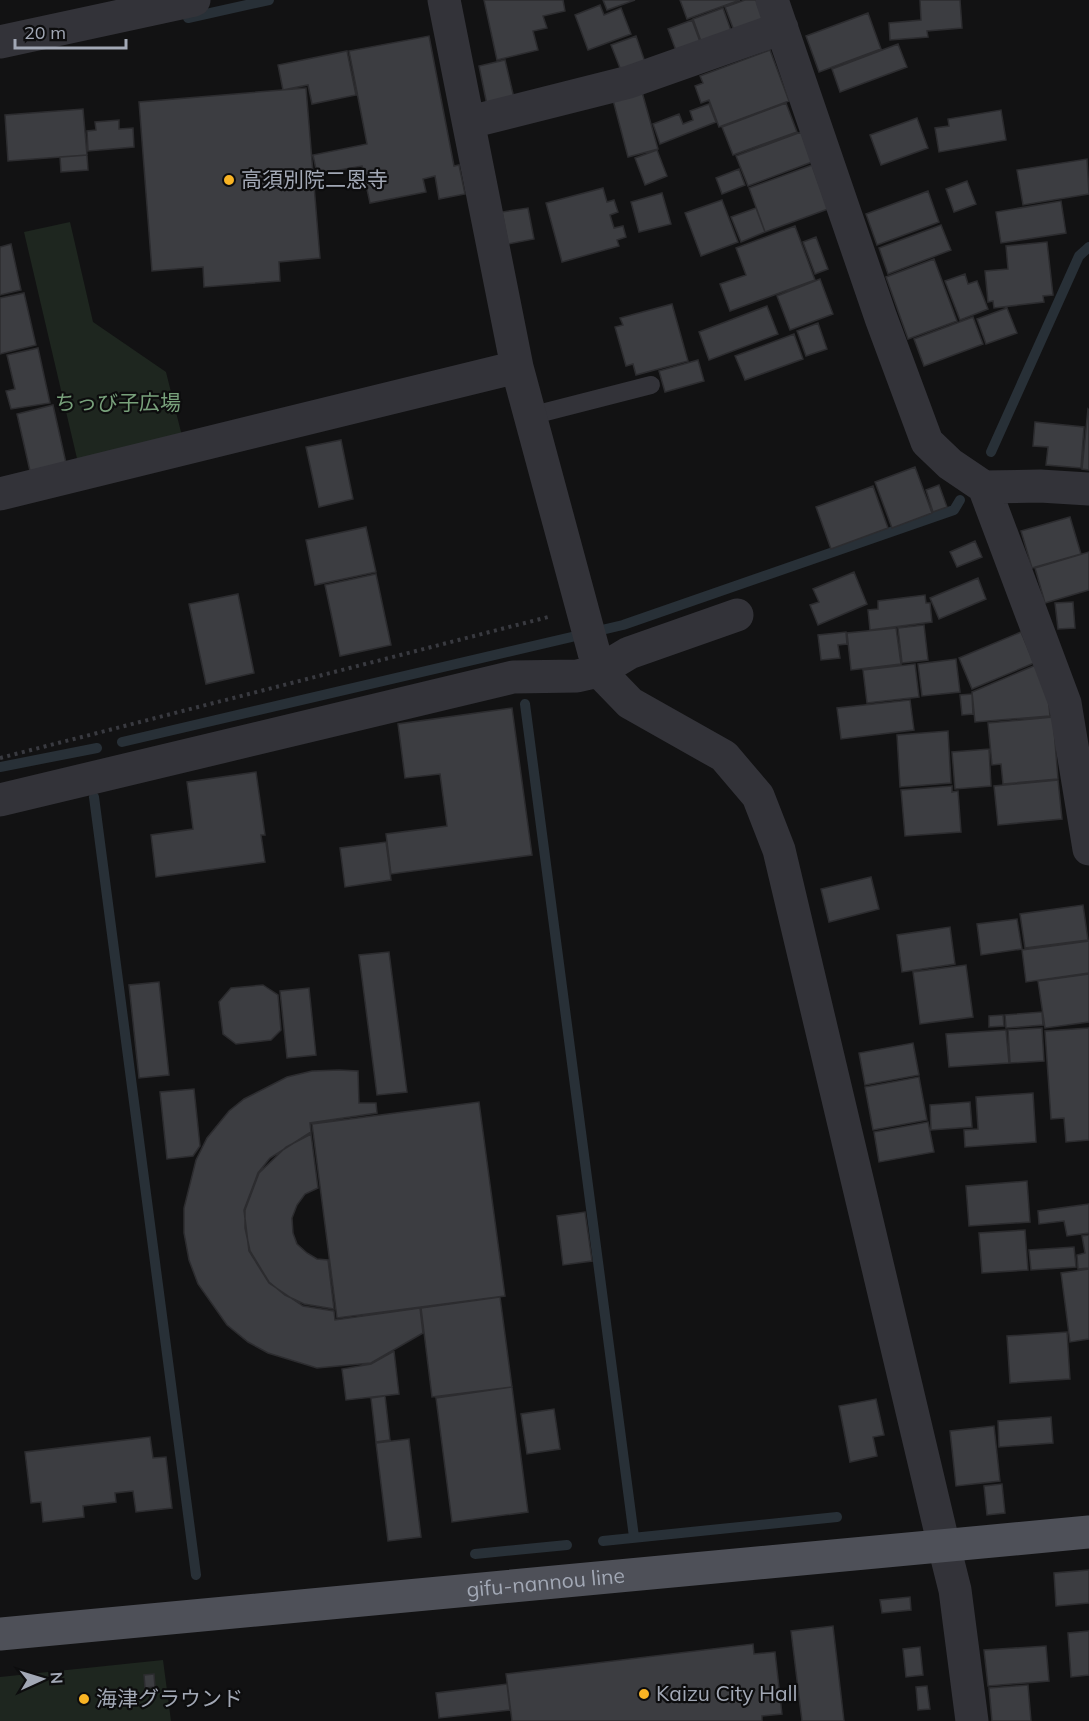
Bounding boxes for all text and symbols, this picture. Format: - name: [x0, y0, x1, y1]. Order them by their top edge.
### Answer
- scale bar: [15, 12, 126, 50]
- text: 20 m: [24, 21, 66, 44]
- place label: 高須別院二恩寺: [241, 166, 388, 192]
- marker: 高須別院二恩寺: [222, 173, 236, 187]
- park label: ちっび子広場: [55, 389, 181, 415]
- street label: gifu-nannou line: [465, 1562, 626, 1602]
- north arrow: [12, 1649, 72, 1709]
- text: N: [47, 1671, 67, 1685]
- place label: Kaizu City Hall: [656, 1680, 798, 1706]
- place label: 海津グラウンド: [96, 1685, 243, 1711]
- marker: Kaizu City Hall: [637, 1687, 651, 1701]
- marker: 海津グラウンド: [77, 1692, 91, 1706]

